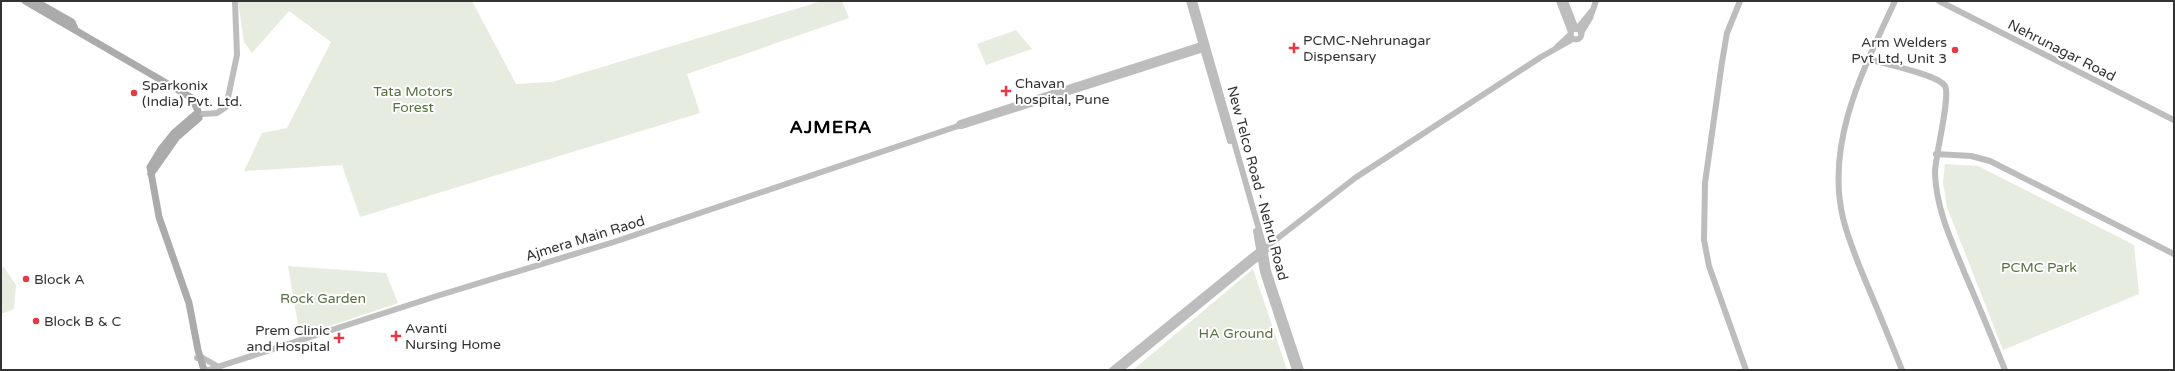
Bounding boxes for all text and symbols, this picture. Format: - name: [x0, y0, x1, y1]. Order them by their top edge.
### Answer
- street label: Nehrunagar Road: [2005, 16, 2119, 85]
- place label: PCMC-Nehrunagar Dispensary: [1303, 32, 1431, 65]
- place label: Arm Welders Pvt Ltd, Unit 3: [1851, 34, 1947, 67]
- marker: PCMC-Nehrunagar Dispensary: [1288, 42, 1300, 54]
- marker: Arm Welders Pvt Ltd, Unit 3: [1950, 45, 1960, 55]
- place label: Chavan hospital, Pune: [1015, 75, 1109, 108]
- place label: Sparkonix (India) Pvt. Ltd.: [142, 77, 242, 110]
- park label: Tata Motors Forest: [373, 83, 453, 116]
- street label: New Telco Road - Nehru Road: [1223, 84, 1292, 282]
- marker: Chavan hospital, Pune: [1000, 85, 1012, 97]
- marker: Sparkonix (India) Pvt. Ltd.: [129, 88, 139, 98]
- district label: AJMERA: [790, 116, 872, 138]
- street label: Ajmera Main Raod: [523, 212, 647, 265]
- park label: PCMC Park: [2001, 259, 2077, 276]
- place label: Block A: [34, 271, 85, 288]
- marker: Block A: [21, 274, 31, 284]
- park label: Rock Garden: [280, 290, 366, 307]
- place label: Block B & C: [44, 313, 122, 330]
- marker: Block B & C: [31, 316, 41, 326]
- place label: Avanti Nursing Home: [405, 320, 501, 353]
- place label: Prem Clinic and Hospital: [247, 322, 330, 355]
- park label: HA Ground: [1199, 325, 1273, 342]
- marker: Avanti Nursing Home: [390, 330, 402, 342]
- marker: Prem Clinic and Hospital: [333, 332, 345, 344]

